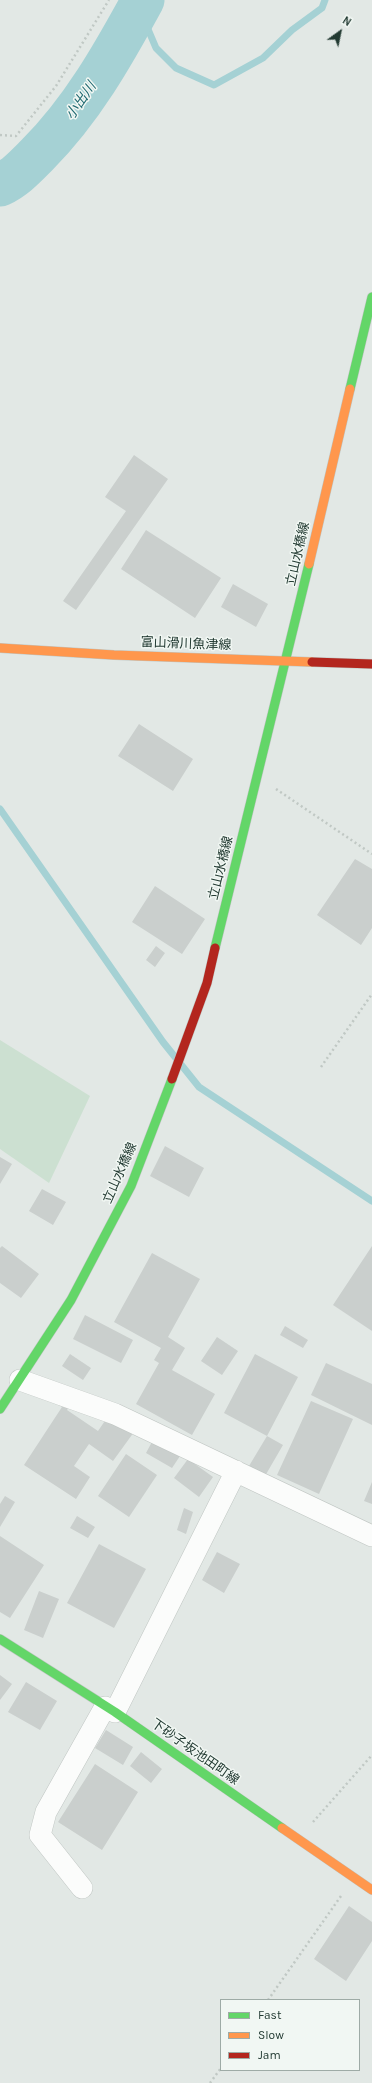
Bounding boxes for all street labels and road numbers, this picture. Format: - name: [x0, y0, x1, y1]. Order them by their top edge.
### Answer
- street label: 立山水橋線: [283, 521, 313, 587]
- street label: 富山滑川魚津線: [140, 635, 232, 653]
- street label: 立山水橋線: [206, 835, 236, 901]
- street label: 立山水橋線: [100, 1140, 140, 1206]
- street label: 下砂子坂池田町線: [148, 1716, 242, 1788]

